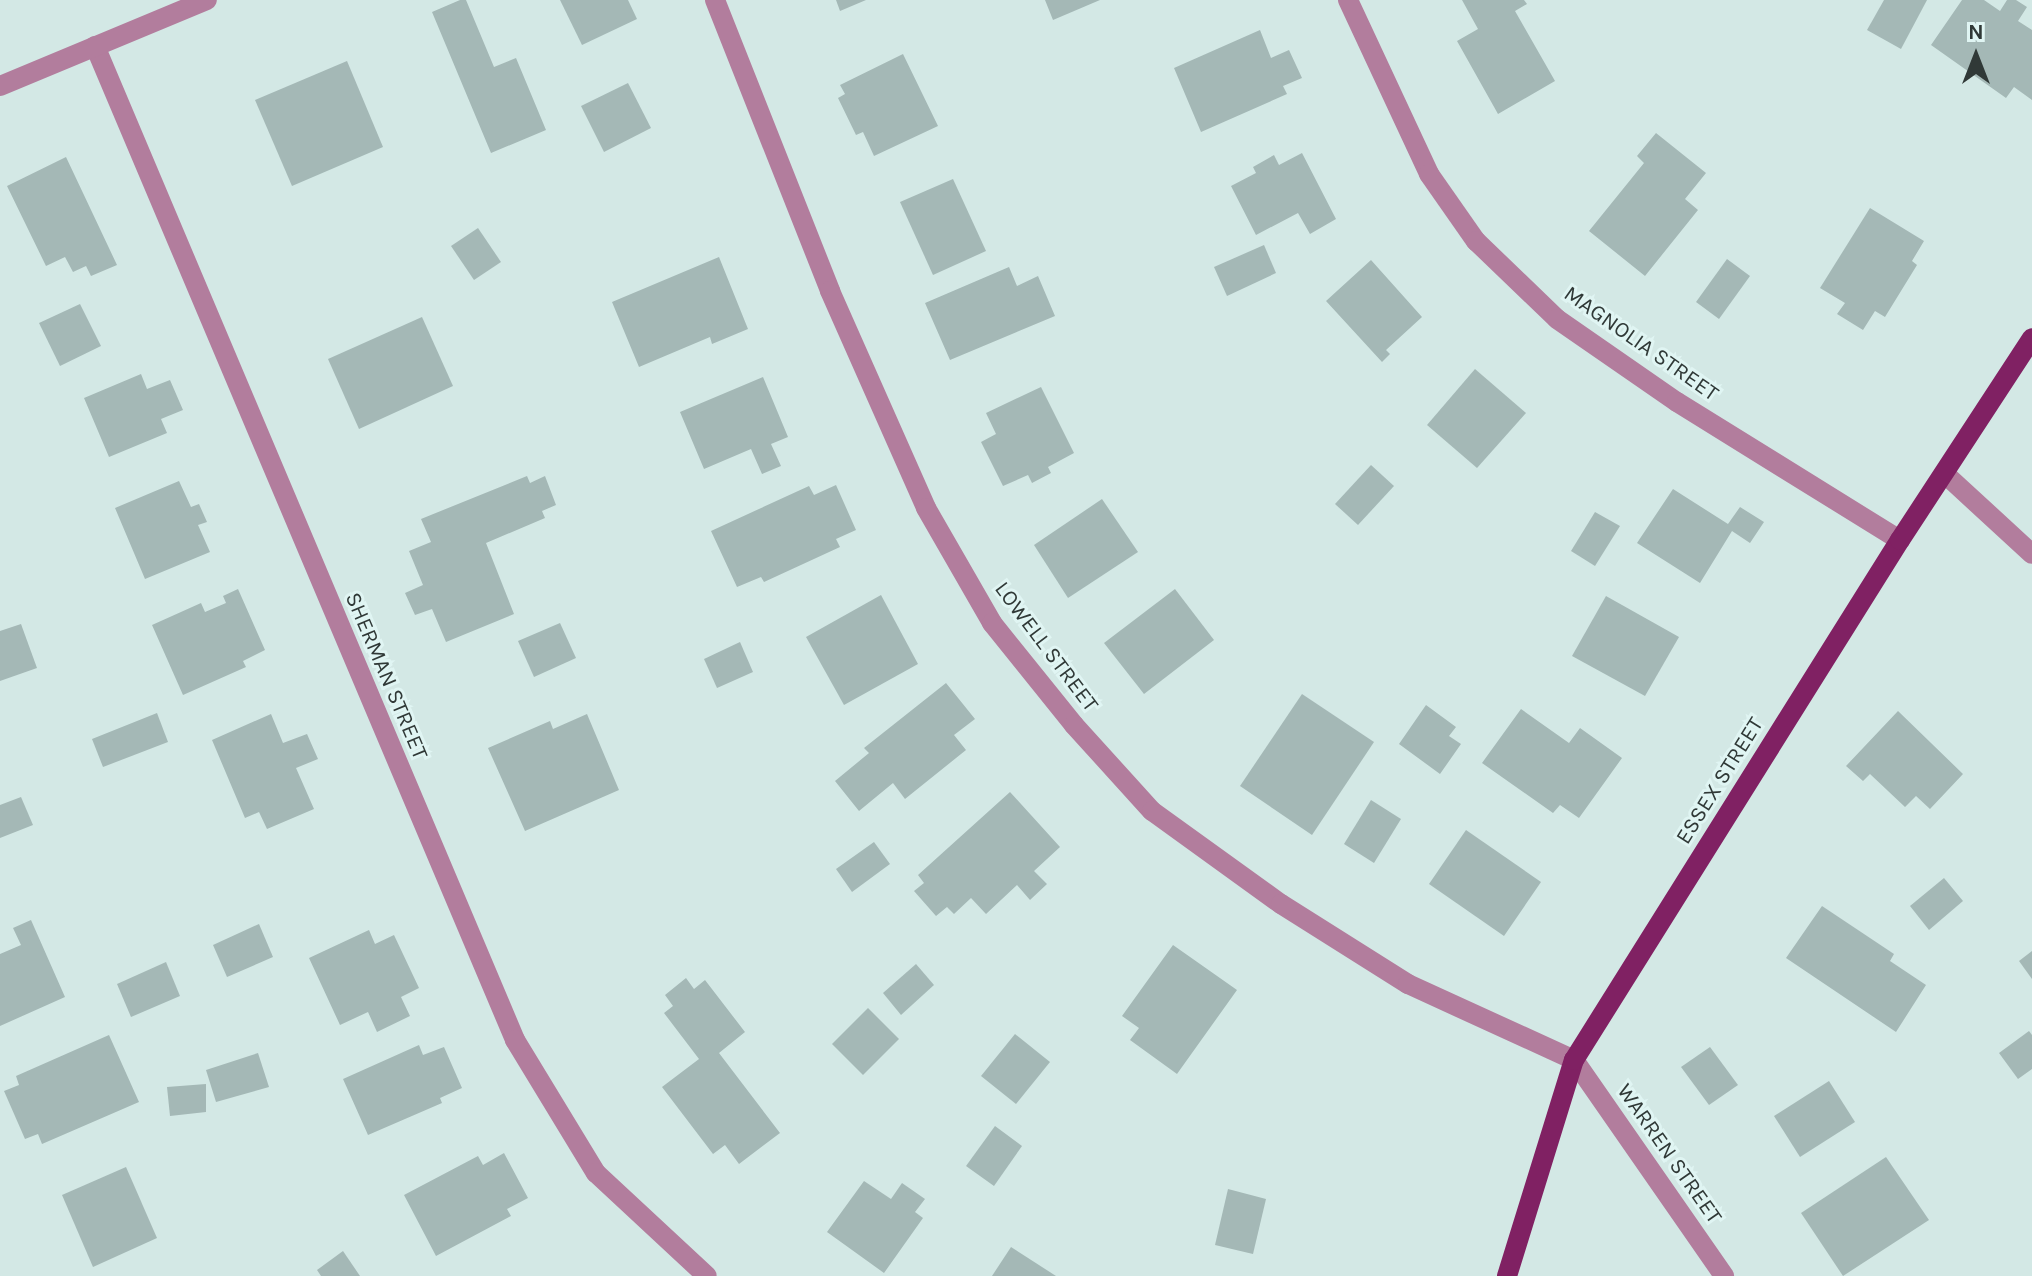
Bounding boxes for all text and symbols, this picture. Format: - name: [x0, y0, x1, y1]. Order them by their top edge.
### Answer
- north arrow: [1936, 16, 2016, 96]
- text: N: [1968, 19, 1984, 45]
- street label: MAGNOLIA STREET: [1559, 281, 1723, 407]
- street label: LOWELL STREET: [989, 577, 1103, 717]
- street label: SHERMAN STREET: [339, 588, 433, 764]
- street label: ESSEX STREET: [1671, 713, 1769, 849]
- street label: WARREN STREET: [1611, 1079, 1727, 1229]

